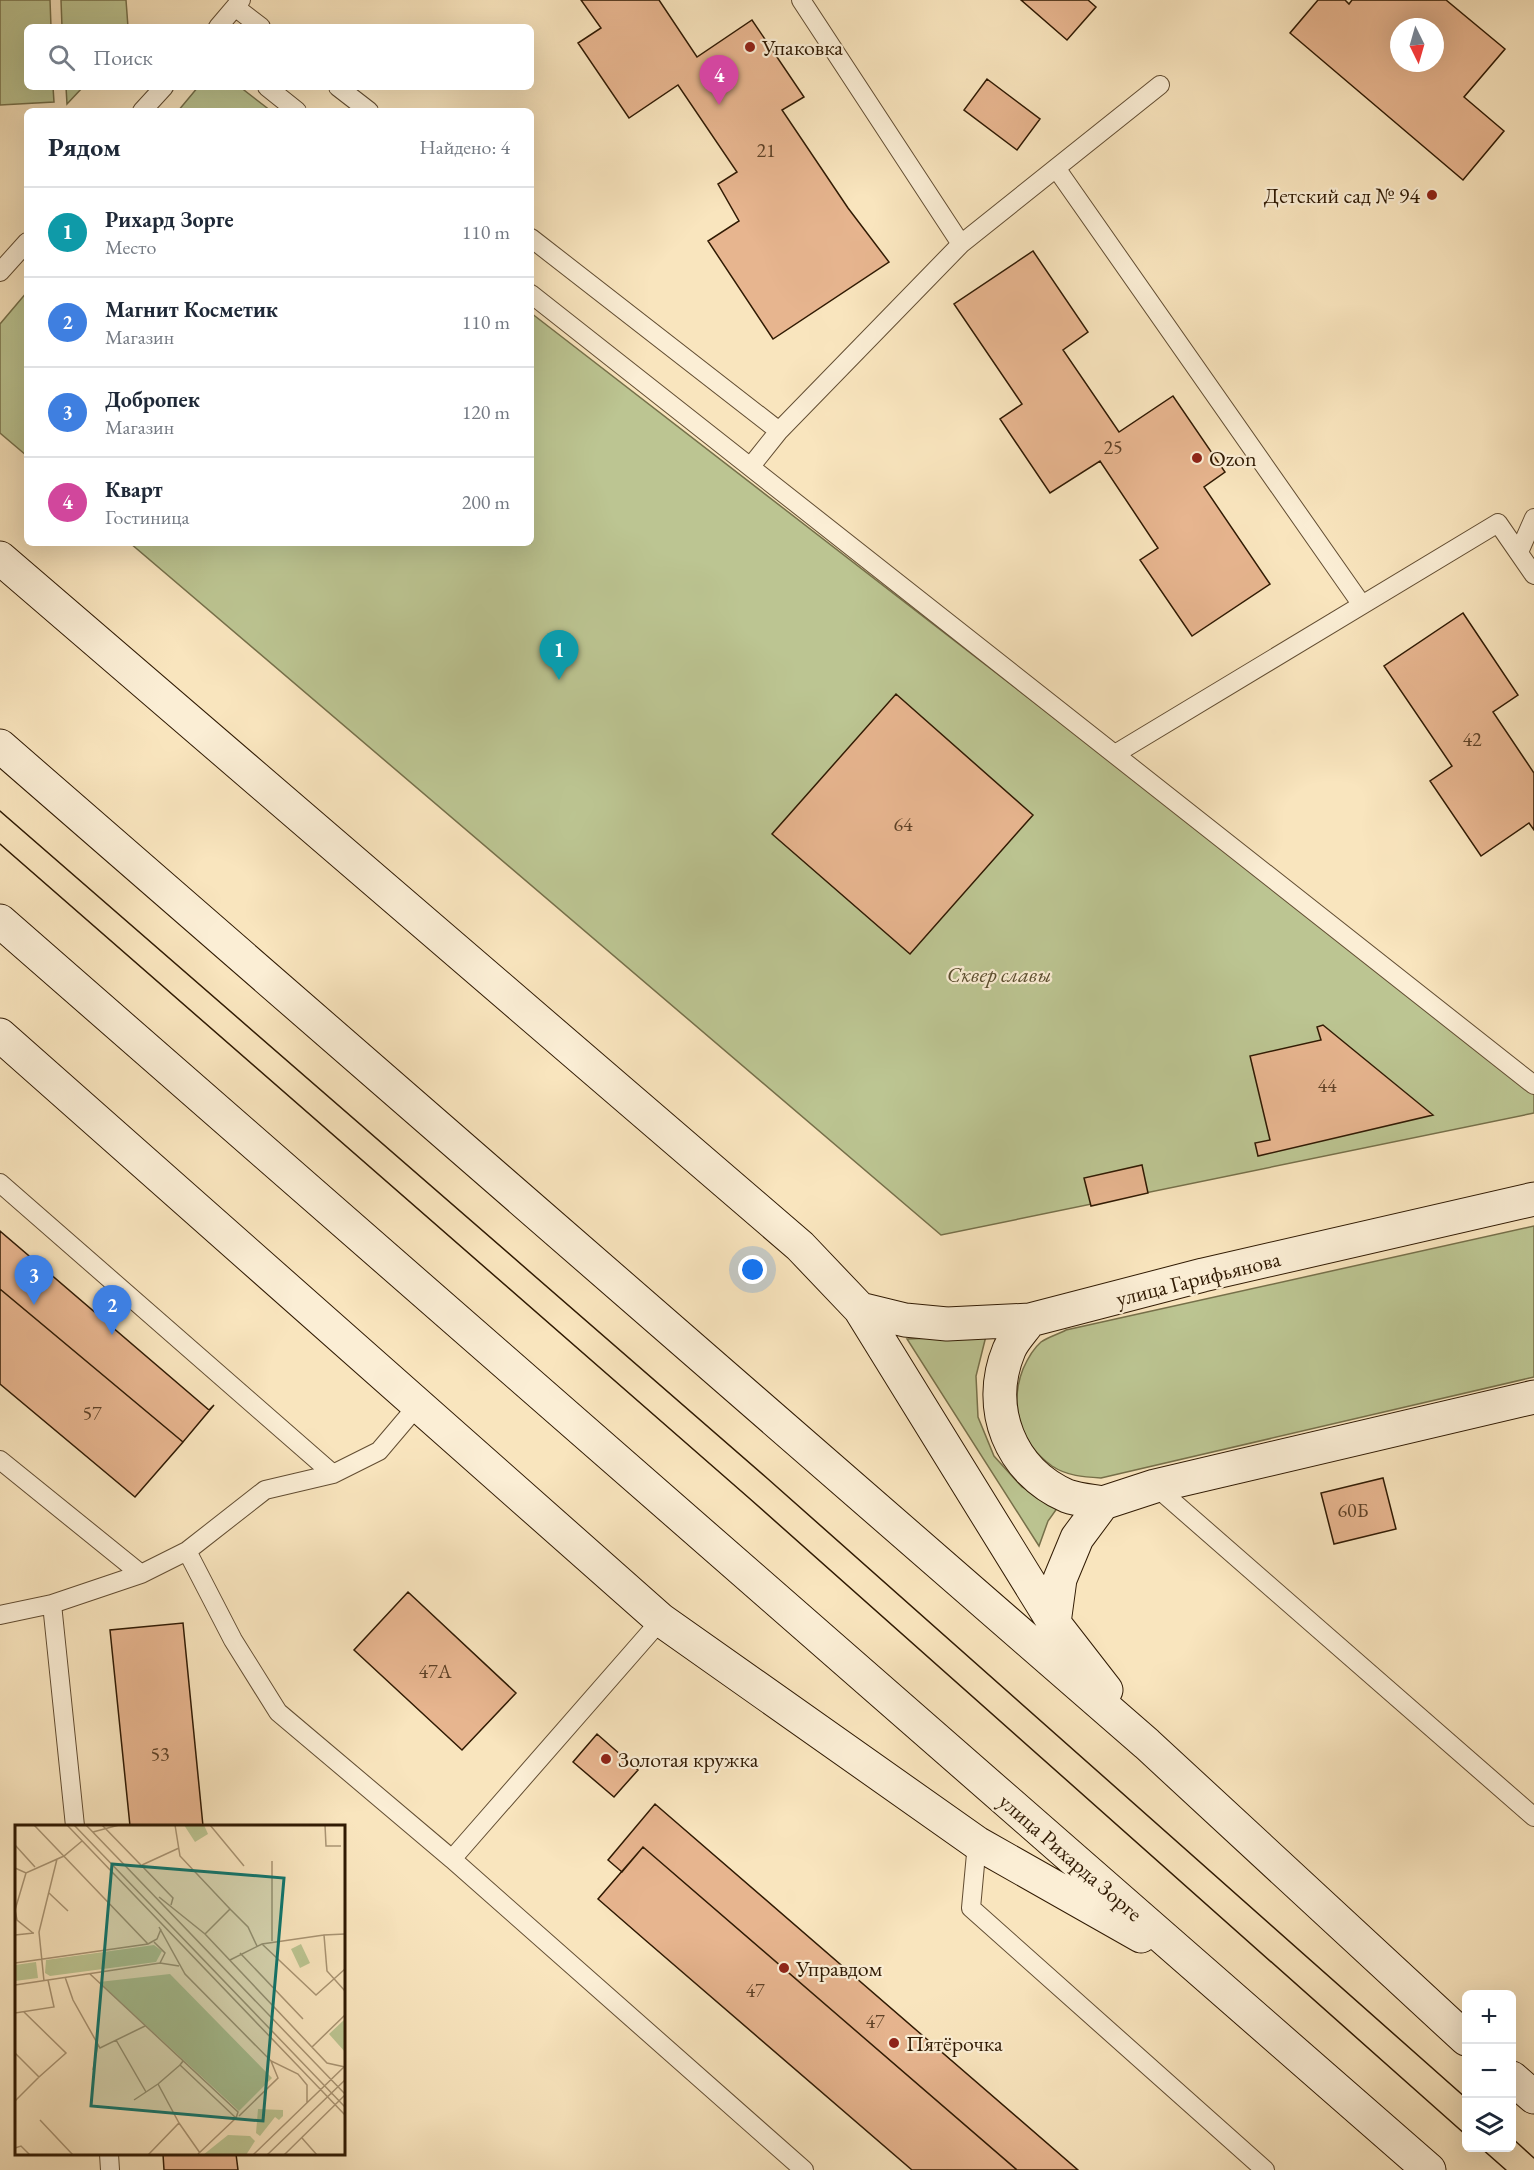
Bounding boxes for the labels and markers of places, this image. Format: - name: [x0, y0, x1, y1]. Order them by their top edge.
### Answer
- place label: Упаковка: [761, 33, 843, 62]
- marker: Упаковка: [743, 40, 757, 54]
- pin: 4: [700, 56, 738, 105]
- place label: Детский сад № 94: [1264, 181, 1420, 210]
- marker: Детский сад № 94: [1425, 188, 1439, 202]
- place label: Ozon: [1209, 444, 1257, 473]
- marker: Ozon: [1190, 451, 1204, 465]
- pin: 1: [540, 630, 578, 680]
- pin: 3: [15, 1256, 54, 1305]
- pin: 2: [92, 1286, 132, 1335]
- place label: Золотая кружка: [618, 1745, 759, 1774]
- marker: Золотая кружка: [599, 1752, 613, 1766]
- place label: Управдом: [795, 1954, 883, 1983]
- marker: Управдом: [777, 1961, 791, 1975]
- place label: Пятёрочка: [906, 2029, 1003, 2058]
- marker: Пятёрочка: [887, 2036, 901, 2050]

